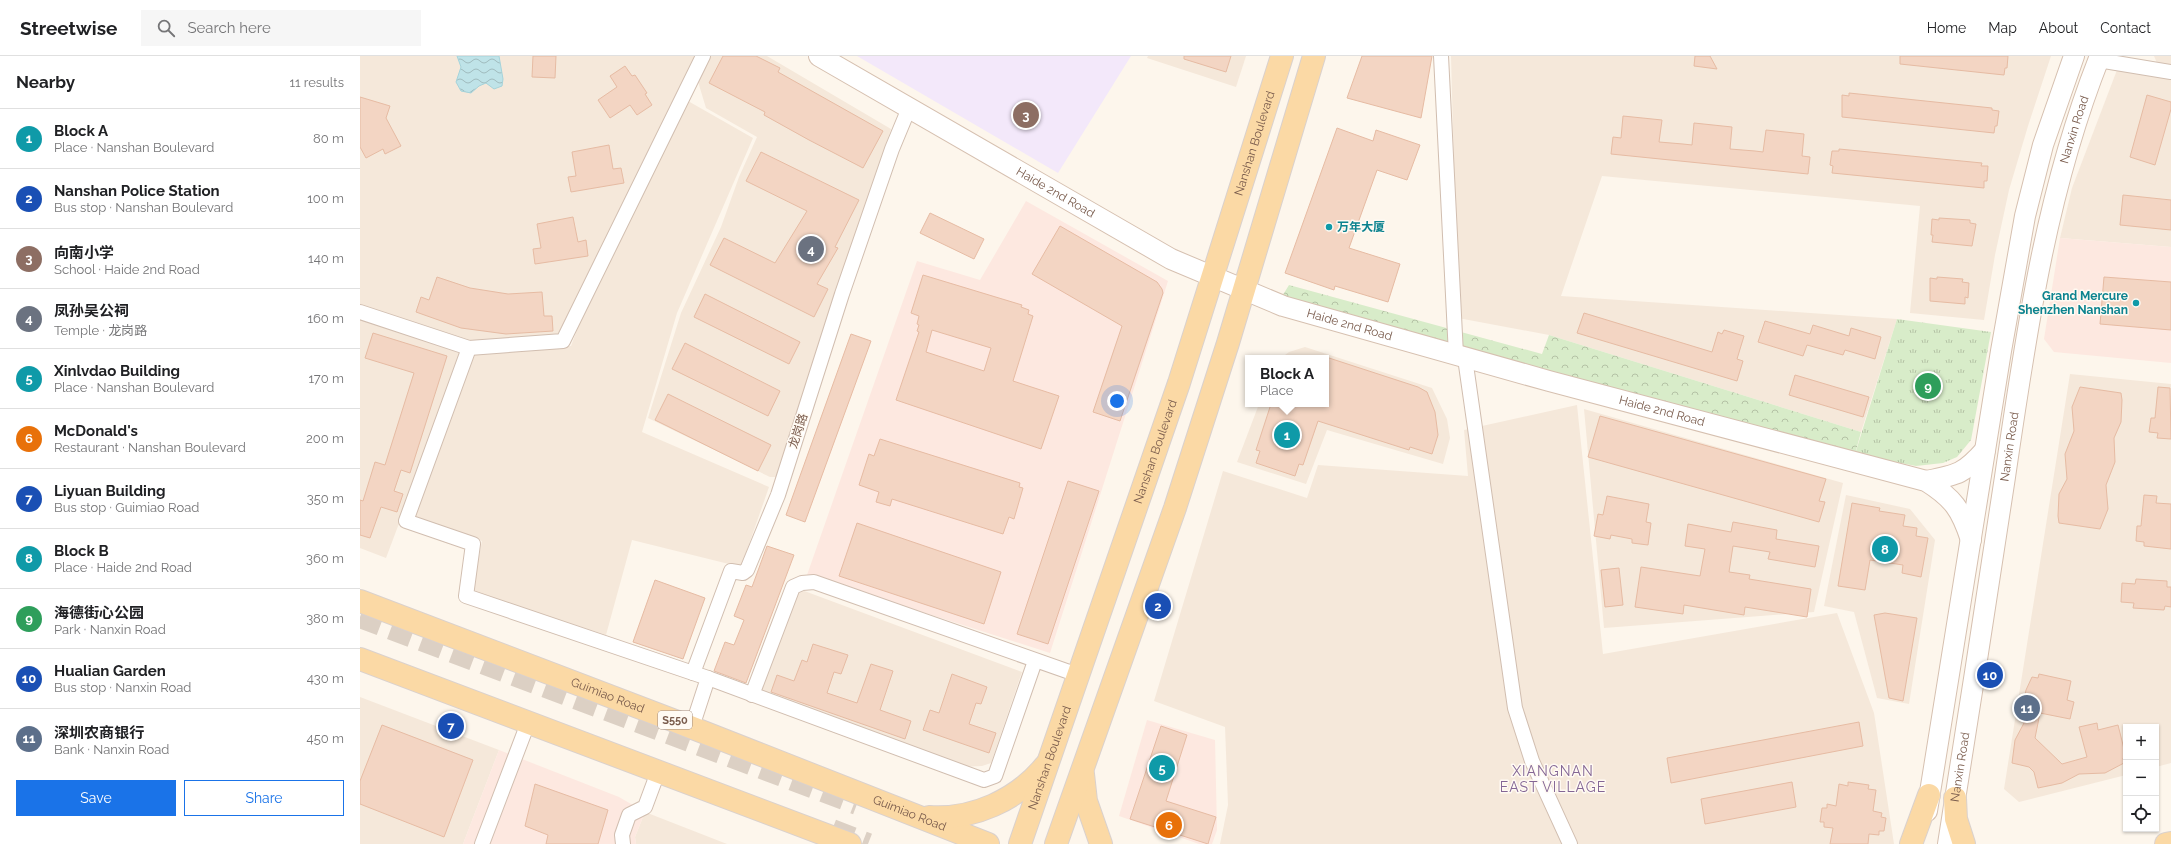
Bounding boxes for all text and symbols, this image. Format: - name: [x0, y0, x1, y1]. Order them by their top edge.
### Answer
- search box: [141, 10, 421, 46]
- text: Streetwise: [20, 17, 117, 39]
- icon: search: [155, 17, 177, 39]
- text: Search here: [187, 19, 271, 37]
- text: Home: [1927, 20, 1966, 36]
- text: Map: [1988, 20, 2017, 36]
- text: About: [2039, 20, 2078, 36]
- text: Contact: [2100, 20, 2151, 36]
- text: Nearby: [16, 72, 75, 92]
- text: 11 results: [289, 75, 344, 90]
- street label: Nanshan Boulevard: [1231, 89, 1278, 197]
- street label: Nanxin Road: [2057, 94, 2092, 165]
- pin: 3: [1013, 100, 1039, 130]
- text: Block A: [54, 122, 108, 140]
- text: 1: [26, 131, 32, 146]
- text: 80 m: [313, 131, 344, 146]
- text: Place · Nanshan Boulevard: [54, 140, 214, 155]
- street label: Haide 2nd Road: [1014, 164, 1097, 220]
- text: Nanshan Police Station: [54, 182, 220, 200]
- text: 2: [25, 191, 33, 206]
- text: 100 m: [307, 191, 344, 206]
- text: Bus stop · Nanshan Boulevard: [54, 200, 233, 215]
- place label: 万年大厦: [1337, 220, 1385, 234]
- marker: 万年大厦: [1324, 222, 1334, 232]
- pin: 4: [798, 234, 824, 264]
- text: 向南小学: [54, 244, 114, 262]
- text: 3: [25, 251, 33, 266]
- text: 140 m: [308, 251, 344, 266]
- text: School · Haide 2nd Road: [54, 262, 200, 277]
- place label: Grand Mercure Shenzhen Nanshan: [2018, 289, 2128, 317]
- marker: Grand Mercure Shenzhen Nanshan: [2131, 298, 2141, 308]
- text: 凤孙吴公祠: [54, 302, 129, 320]
- street label: Haide 2nd Road: [1305, 306, 1394, 343]
- text: 4: [25, 311, 33, 326]
- text: 160 m: [307, 311, 344, 326]
- text: Temple · 龙岗路: [54, 323, 147, 338]
- popup: [1245, 355, 1329, 407]
- text: Xinlvdao Building: [54, 362, 180, 380]
- text: Block A: [1260, 365, 1314, 383]
- text: 5: [25, 371, 33, 386]
- text: 170 m: [308, 371, 344, 386]
- pin: 9: [1915, 371, 1941, 401]
- text: Place · Nanshan Boulevard: [54, 380, 214, 395]
- text: Place: [1260, 383, 1293, 398]
- your location: [1107, 391, 1127, 411]
- street label: Haide 2nd Road: [1618, 393, 1706, 429]
- street label: Nanshan Boulevard: [1131, 398, 1180, 505]
- street label: Nanxin Road: [1997, 411, 2022, 483]
- street label: 龙岗路: [786, 412, 810, 450]
- pin: 1: [1274, 420, 1300, 450]
- text: McDonald's: [54, 422, 138, 440]
- text: 6: [25, 431, 33, 446]
- text: 200 m: [306, 431, 344, 446]
- text: Restaurant · Nanshan Boulevard: [54, 440, 246, 455]
- text: Liyuan Building: [54, 482, 165, 500]
- text: 7: [25, 491, 33, 506]
- text: 350 m: [307, 491, 344, 506]
- text: Bus stop · Guimiao Road: [54, 500, 199, 515]
- pin: 8: [1872, 534, 1898, 564]
- text: Block B: [54, 542, 109, 560]
- text: 8: [25, 551, 33, 566]
- text: 360 m: [306, 551, 344, 566]
- text: Place · Haide 2nd Road: [54, 560, 192, 575]
- pin: 2: [1145, 591, 1171, 621]
- text: 海德街心公园: [54, 604, 144, 622]
- text: 9: [25, 611, 33, 626]
- text: 380 m: [306, 611, 344, 626]
- text: Park · Nanxin Road: [54, 622, 166, 637]
- pin: 10: [1977, 660, 2003, 690]
- text: Hualian Garden: [54, 662, 166, 680]
- text: 10: [22, 671, 36, 686]
- text: 430 m: [307, 671, 344, 686]
- street label: Guimiao Road: [569, 675, 646, 716]
- text: Bus stop · Nanxin Road: [54, 680, 191, 695]
- pin: 11: [2014, 693, 2040, 723]
- street label: Nanshan Boulevard: [1025, 704, 1074, 812]
- pin: 7: [438, 711, 464, 741]
- road number: S550: [658, 711, 692, 729]
- text: 深圳农商银行: [54, 724, 144, 742]
- map controls: [2123, 724, 2159, 832]
- button: +: [2123, 724, 2159, 760]
- text: 11: [23, 731, 35, 746]
- text: 450 m: [307, 731, 344, 746]
- street label: Nanxin Road: [1948, 731, 1972, 803]
- text: Bank · Nanxin Road: [54, 742, 169, 757]
- pin: 5: [1149, 753, 1175, 783]
- button: −: [2123, 760, 2159, 796]
- district label: XIANGNAN EAST VILLAGE: [1500, 763, 1606, 795]
- button: Save: [16, 780, 176, 816]
- button: Share: [184, 780, 344, 816]
- street label: Guimiao Road: [871, 792, 948, 834]
- button: locate: [2123, 796, 2159, 832]
- pin: 6: [1156, 810, 1182, 840]

